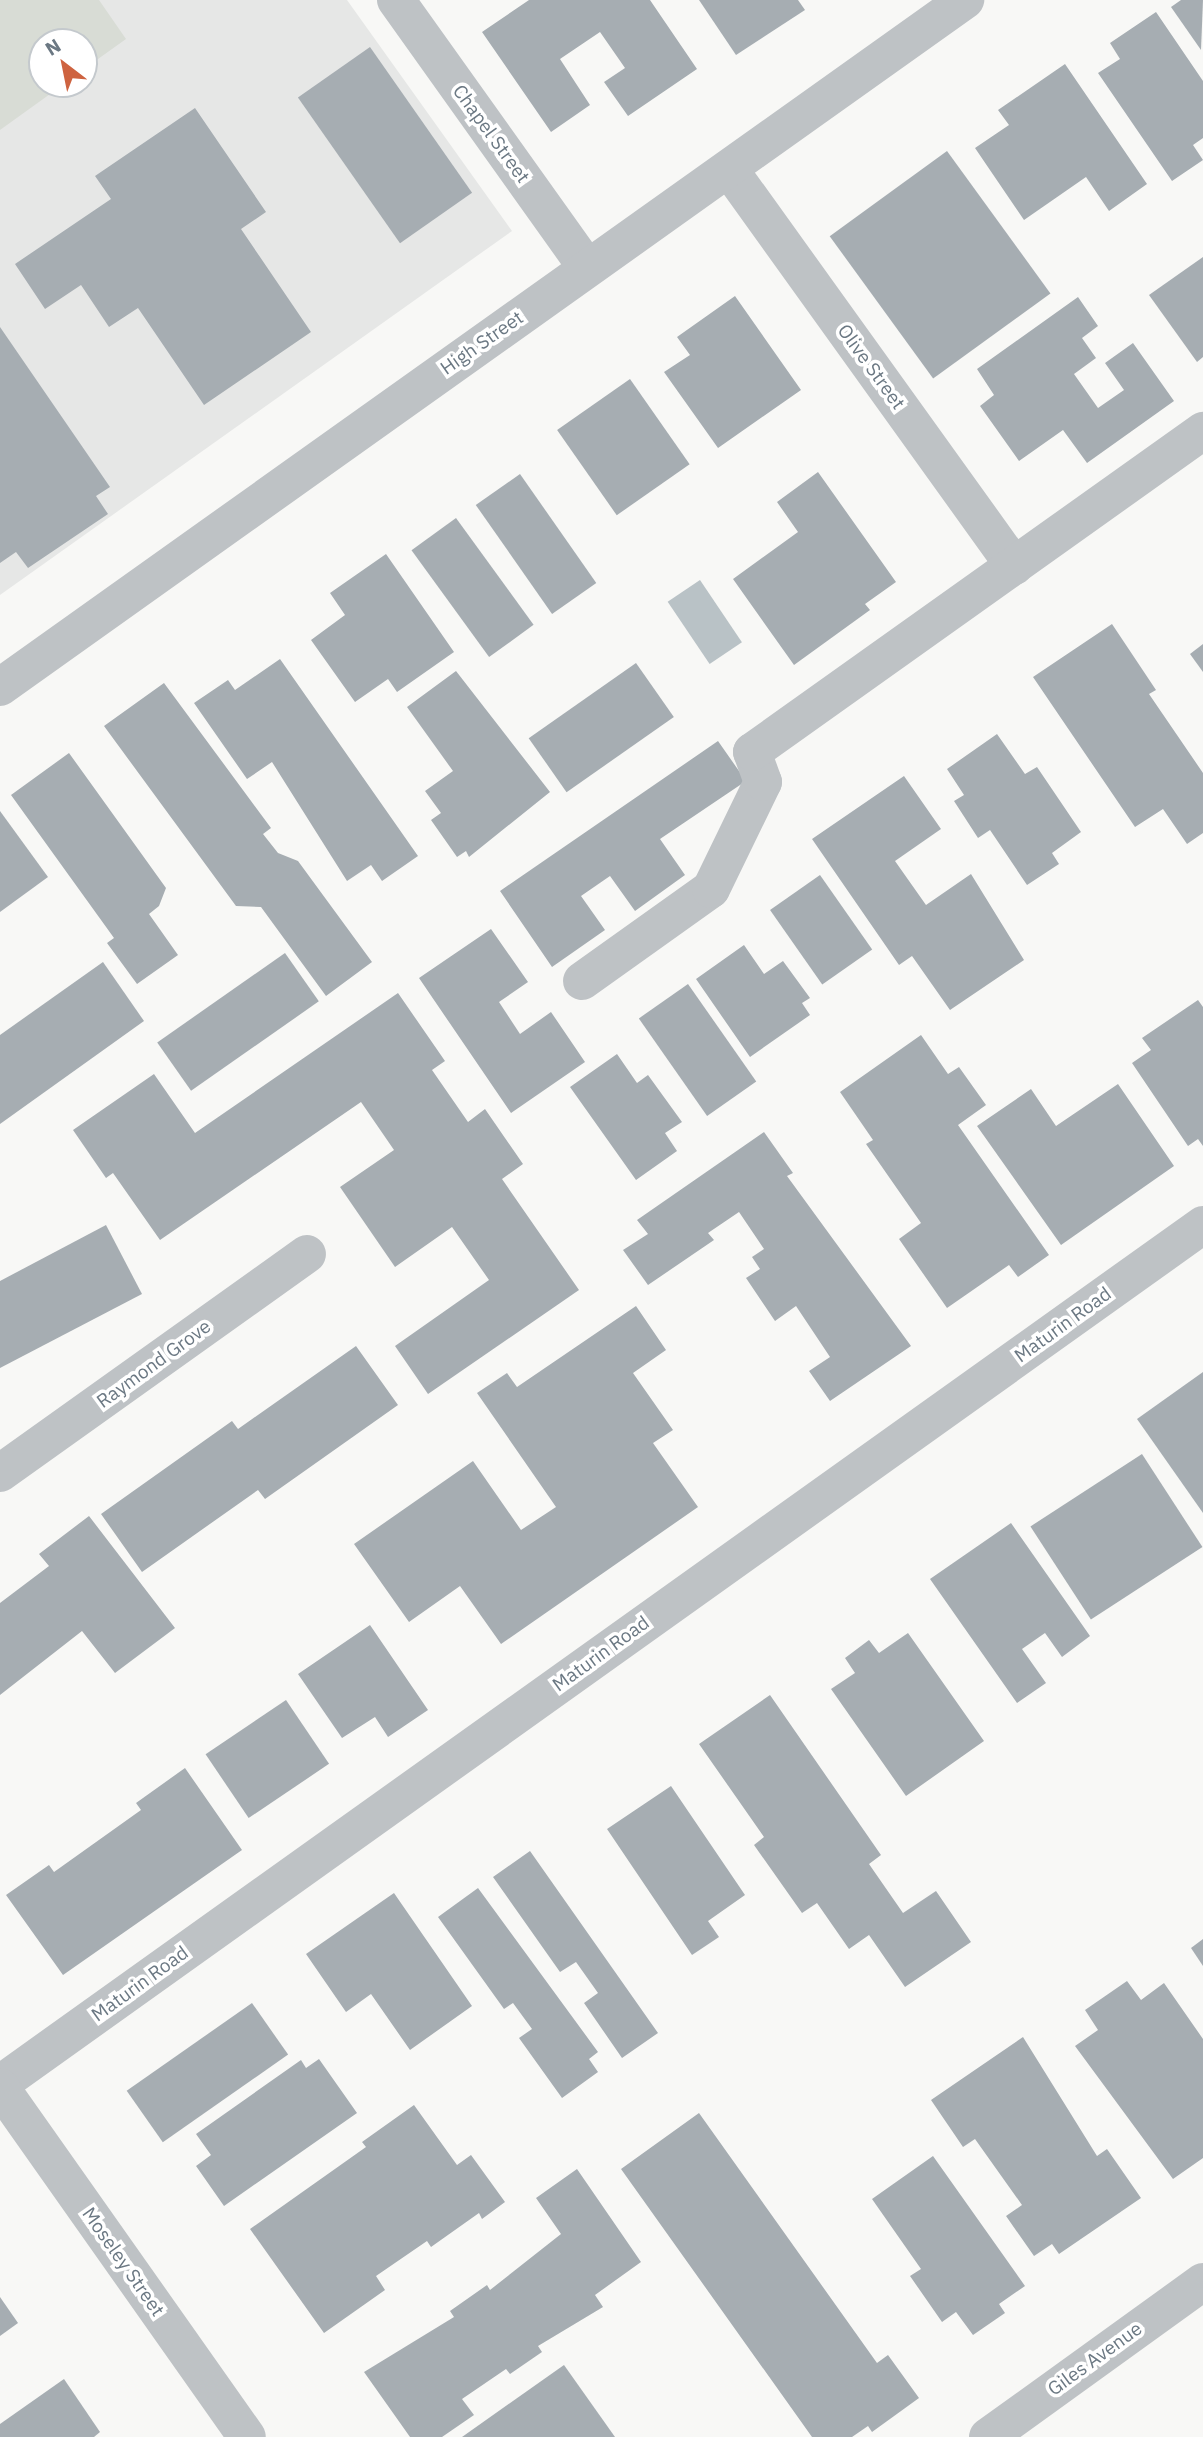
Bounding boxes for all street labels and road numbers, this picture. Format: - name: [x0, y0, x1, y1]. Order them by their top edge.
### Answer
- street label: Chapel Street: [448, 80, 534, 188]
- street label: High Street: [436, 306, 528, 380]
- street label: Olive Street: [833, 320, 909, 414]
- street label: Maturin Road: [1010, 1282, 1116, 1368]
- street label: Raymond Grove: [93, 1315, 215, 1413]
- street label: Maturin Road: [548, 1611, 654, 1697]
- street label: Maturin Road: [87, 1941, 193, 2027]
- street label: Moseley Street: [77, 2203, 169, 2321]
- street label: Giles Avenue: [1044, 2317, 1146, 2401]

